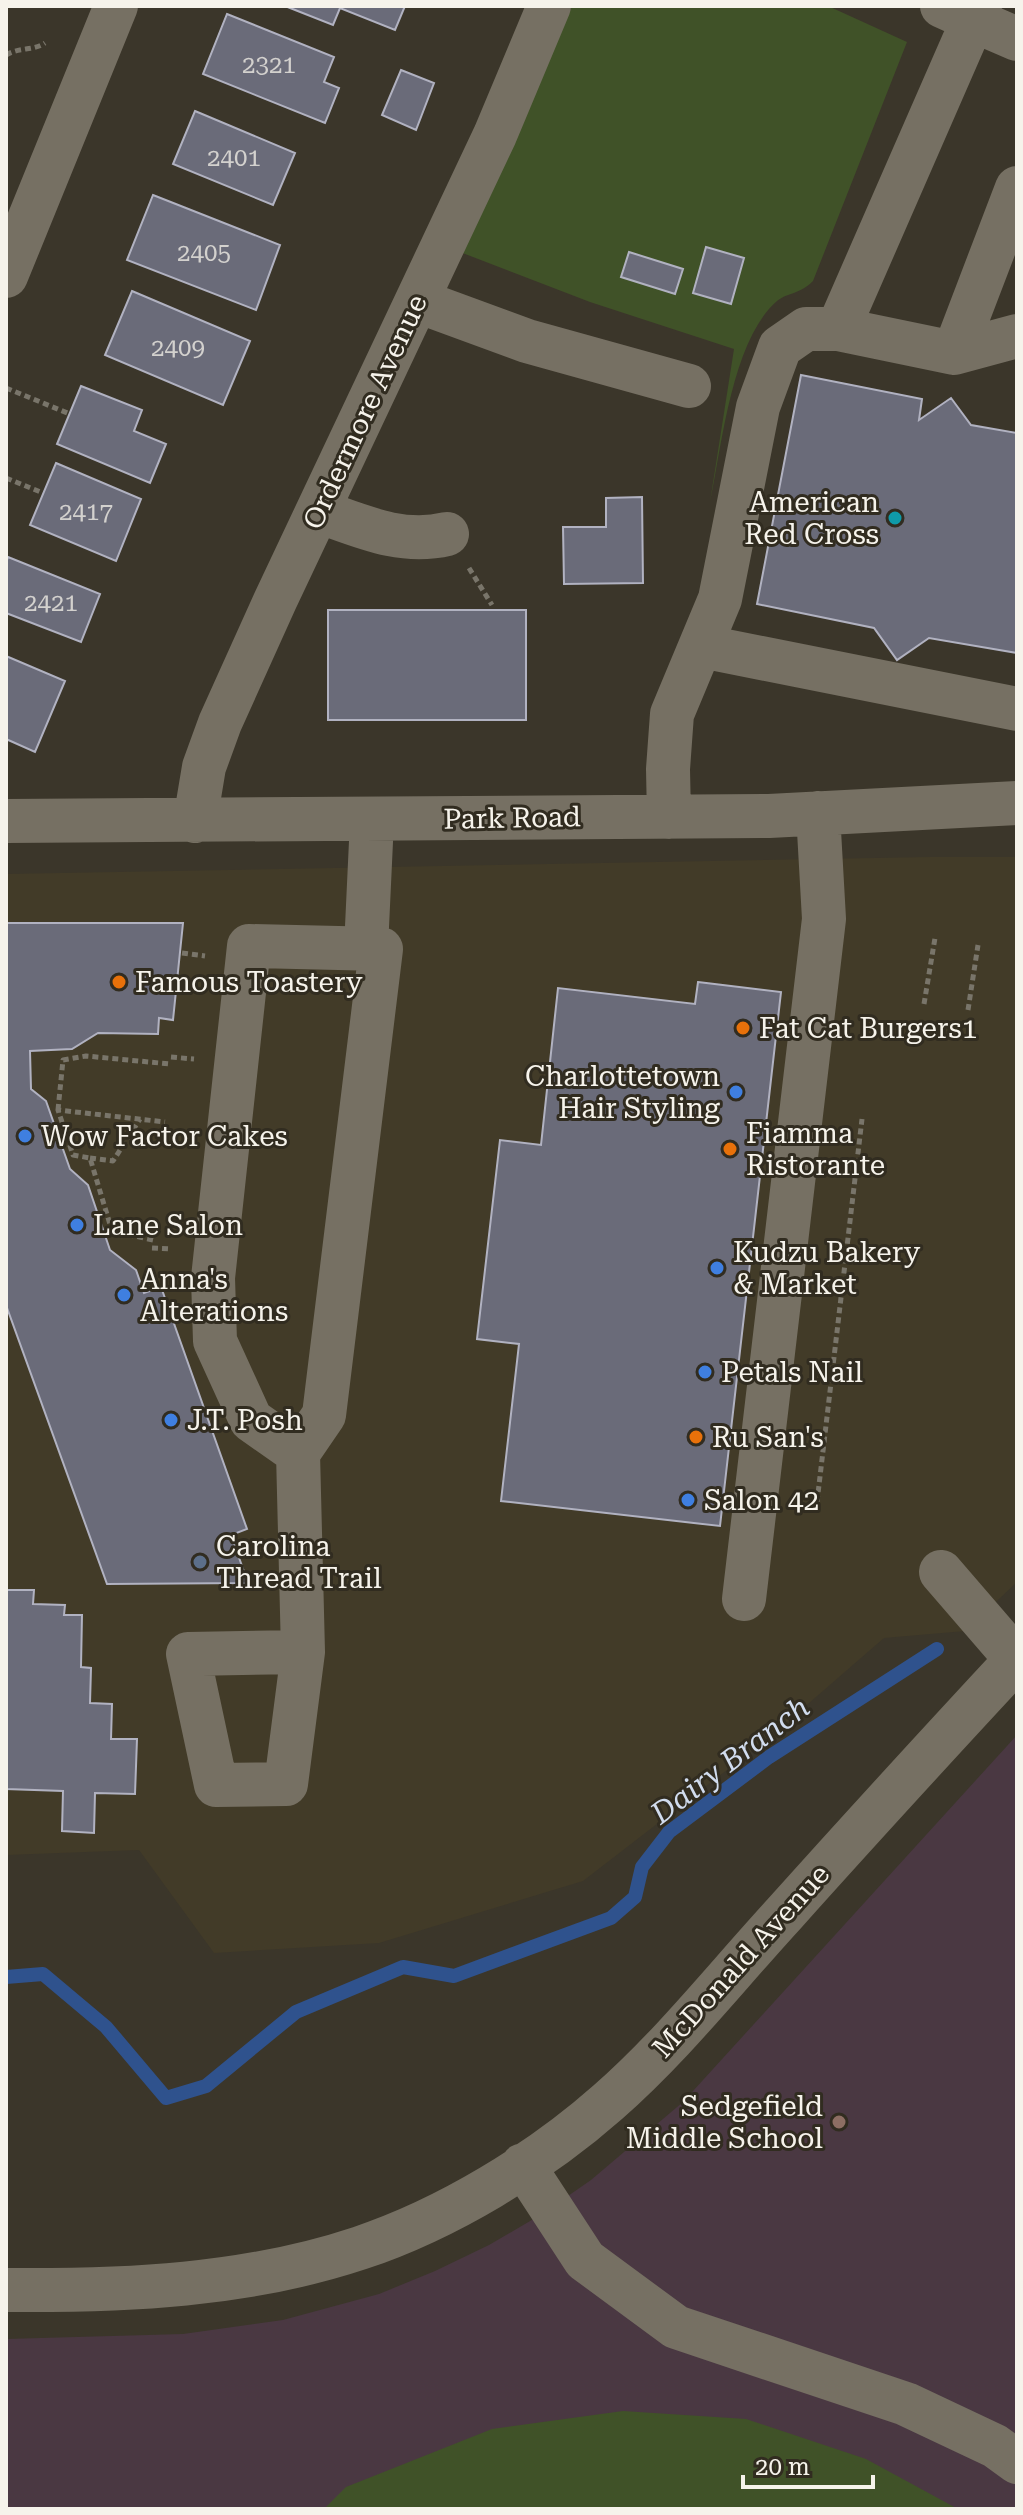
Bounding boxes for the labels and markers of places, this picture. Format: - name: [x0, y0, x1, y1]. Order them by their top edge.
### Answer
- place label: American Red Cross: [744, 486, 879, 551]
- marker: American Red Cross: [886, 509, 904, 527]
- place label: Famous Toastery: [135, 966, 363, 999]
- marker: Famous Toastery: [110, 973, 128, 991]
- place label: Fat Cat Burgers1: [759, 1012, 977, 1045]
- marker: Fat Cat Burgers1: [734, 1019, 752, 1037]
- place label: Charlottetown Hair Styling: [525, 1060, 720, 1125]
- marker: Charlottetown Hair Styling: [727, 1083, 745, 1101]
- place label: Fiamma Ristorante: [746, 1117, 885, 1182]
- place label: Wow Factor Cakes: [41, 1120, 288, 1153]
- marker: Wow Factor Cakes: [16, 1127, 34, 1145]
- marker: Fiamma Ristorante: [721, 1140, 739, 1158]
- place label: Lane Salon: [93, 1209, 243, 1242]
- marker: Lane Salon: [68, 1216, 86, 1234]
- place label: Kudzu Bakery & Market: [733, 1236, 921, 1301]
- marker: Kudzu Bakery & Market: [708, 1259, 726, 1277]
- place label: Anna's Alterations: [140, 1263, 288, 1328]
- marker: Anna's Alterations: [115, 1286, 133, 1304]
- place label: Petals Nail: [721, 1356, 863, 1389]
- marker: Petals Nail: [696, 1363, 714, 1381]
- place label: J.T. Posh: [187, 1404, 303, 1437]
- marker: J.T. Posh: [162, 1411, 180, 1429]
- place label: Ru San's: [712, 1421, 824, 1454]
- marker: Ru San's: [687, 1428, 705, 1446]
- place label: Salon 42: [704, 1484, 819, 1517]
- marker: Salon 42: [679, 1491, 697, 1509]
- place label: Carolina Thread Trail: [216, 1530, 382, 1595]
- marker: Carolina Thread Trail: [191, 1553, 209, 1571]
- place label: Sedgefield Middle School: [626, 2090, 823, 2155]
- marker: Sedgefield Middle School: [830, 2113, 848, 2131]

